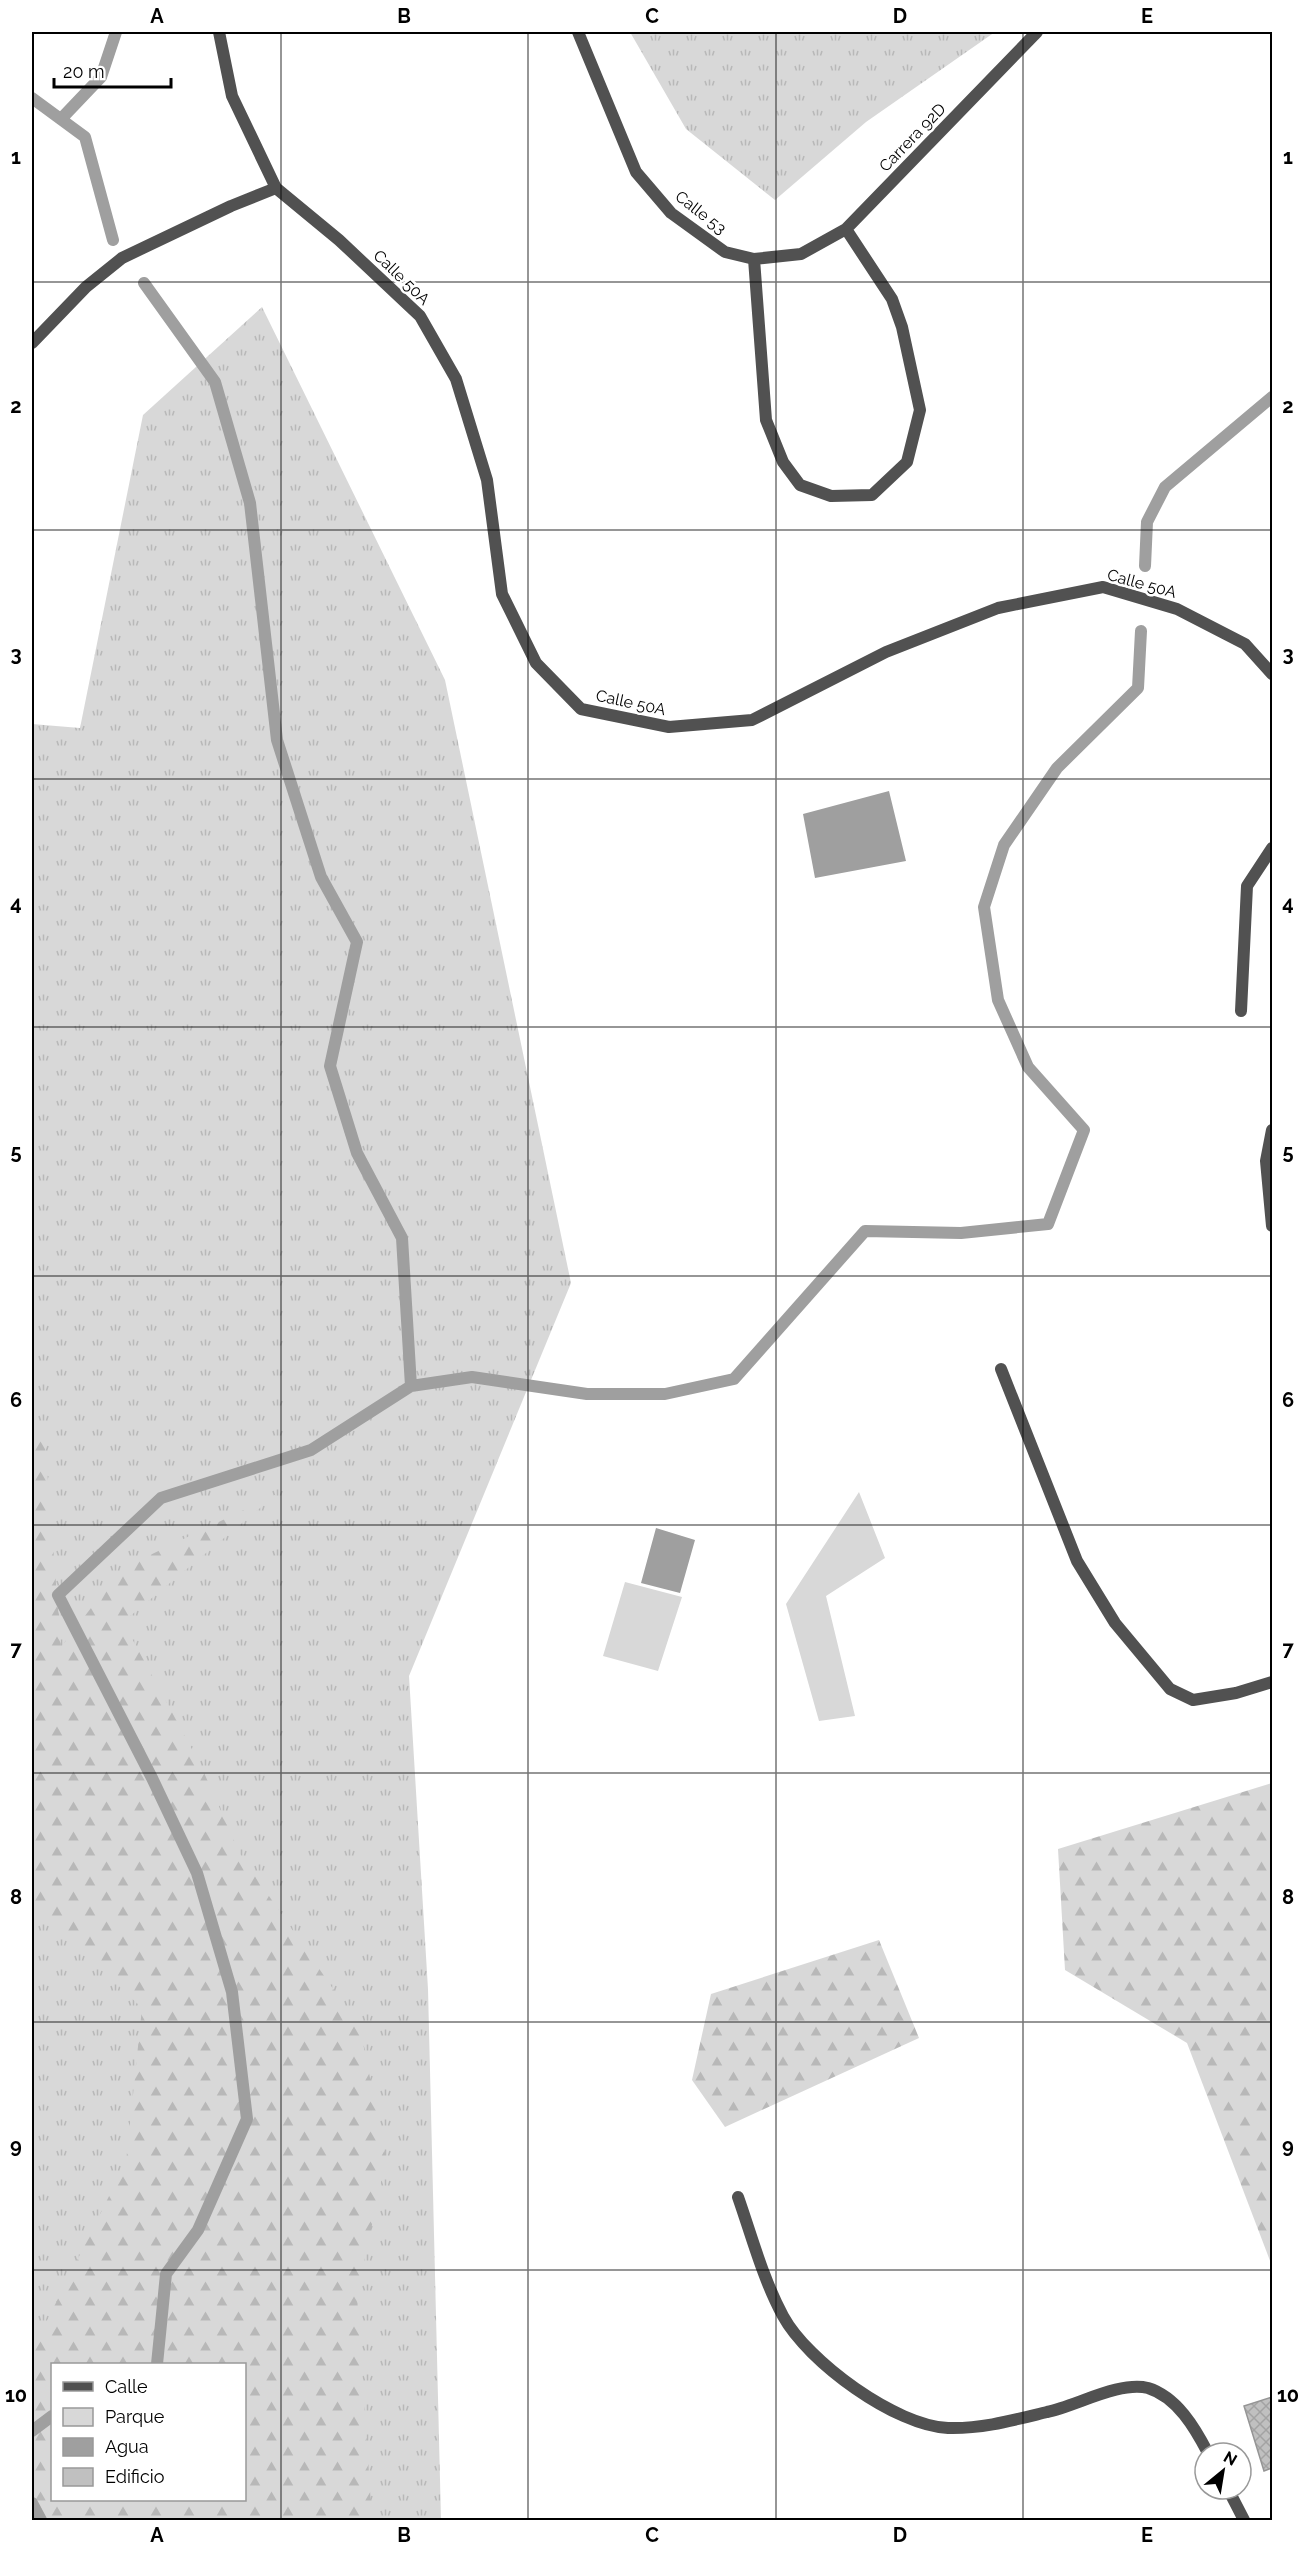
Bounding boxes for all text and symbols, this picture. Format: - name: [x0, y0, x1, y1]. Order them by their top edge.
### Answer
- text: A: [150, 4, 164, 28]
- text: B: [397, 4, 411, 28]
- text: C: [645, 4, 659, 28]
- text: D: [893, 4, 907, 28]
- text: E: [1141, 4, 1153, 28]
- scale bar: [54, 51, 171, 89]
- text: 20 m: [63, 61, 105, 82]
- street label: Carrera 92D: [875, 99, 950, 175]
- text: 1: [11, 145, 21, 169]
- text: 1: [1283, 145, 1293, 169]
- street label: Calle 53: [672, 187, 730, 238]
- street label: Calle 50A: [370, 246, 434, 309]
- text: 2: [10, 394, 22, 418]
- text: 2: [1282, 394, 1294, 418]
- street label: Calle 50A: [1105, 565, 1179, 602]
- text: 3: [10, 642, 22, 666]
- text: 3: [1282, 642, 1294, 666]
- street label: Calle 50A: [594, 686, 668, 719]
- text: 4: [10, 891, 22, 915]
- text: 4: [1282, 891, 1294, 915]
- text: 5: [10, 1140, 22, 1164]
- text: 5: [1282, 1140, 1294, 1164]
- text: 6: [10, 1388, 22, 1412]
- text: 6: [1282, 1388, 1294, 1412]
- text: 7: [10, 1637, 22, 1661]
- text: 7: [1282, 1637, 1294, 1661]
- text: 8: [10, 1885, 22, 1909]
- text: 8: [1282, 1885, 1294, 1909]
- text: 9: [10, 2134, 22, 2158]
- text: 9: [1282, 2134, 1294, 2158]
- legend: [51, 2363, 246, 2501]
- text: Calle: [105, 2376, 148, 2397]
- text: 10: [5, 2383, 27, 2407]
- text: 10: [1277, 2383, 1299, 2407]
- text: Parque: [105, 2406, 165, 2427]
- text: Agua: [105, 2436, 149, 2457]
- north arrow: [1193, 2441, 1253, 2501]
- text: N: [1220, 2447, 1240, 2470]
- text: Edificio: [105, 2466, 165, 2487]
- text: A: [150, 2523, 164, 2547]
- text: B: [397, 2523, 411, 2547]
- text: C: [645, 2523, 659, 2547]
- text: D: [893, 2523, 907, 2547]
- text: E: [1141, 2523, 1153, 2547]

